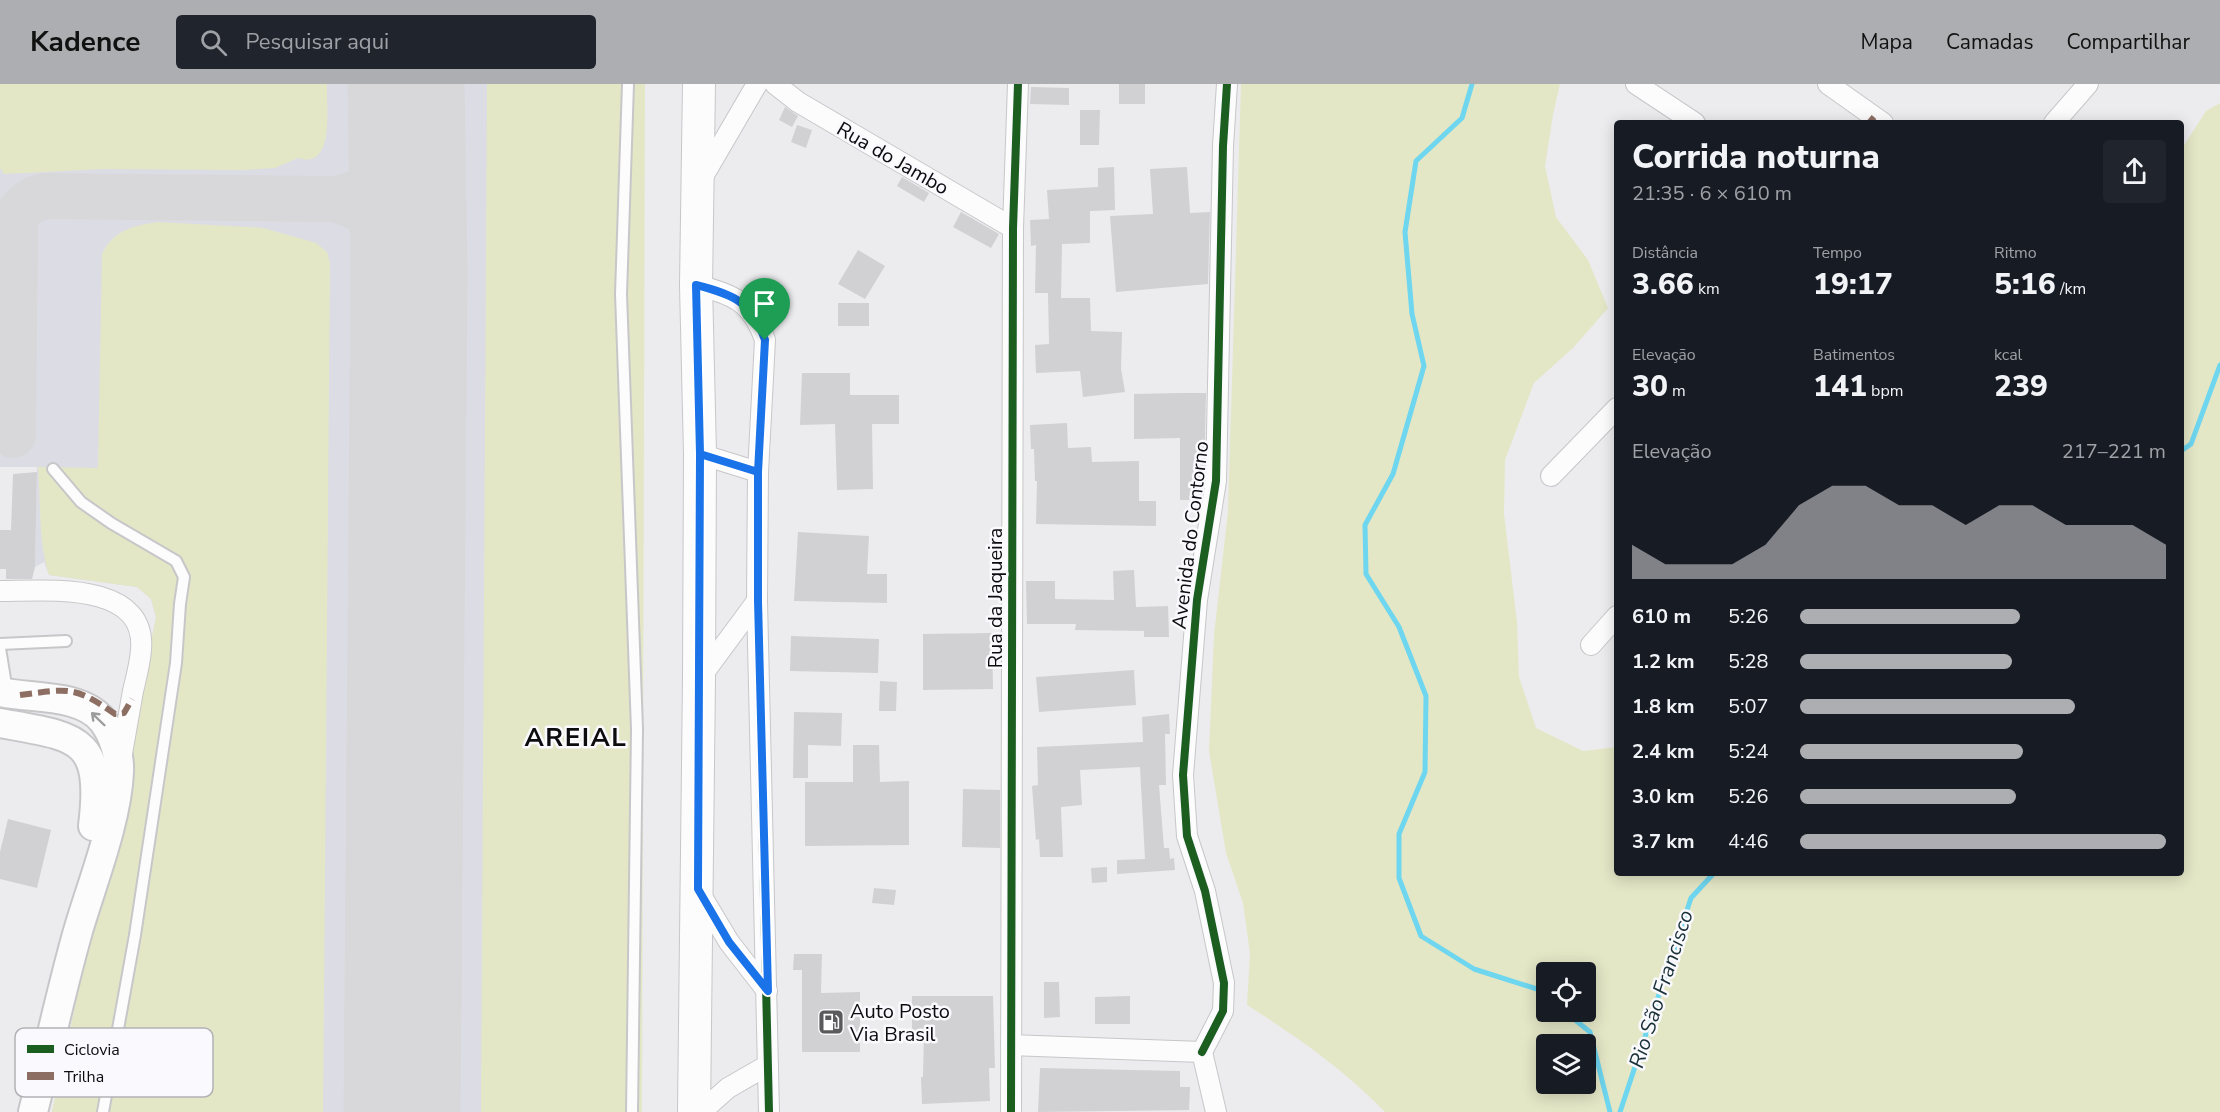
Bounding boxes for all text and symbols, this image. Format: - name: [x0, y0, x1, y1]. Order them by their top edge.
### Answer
- search box: [176, 15, 596, 69]
- text: Kadence: [30, 23, 140, 61]
- icon: search: [197, 26, 230, 59]
- text: Pesquisar aqui: [245, 27, 389, 57]
- text: Mapa: [1861, 28, 1913, 56]
- text: Camadas: [1946, 28, 2033, 56]
- text: Compartilhar: [2066, 28, 2190, 56]
- street label: Rua do Jambo: [832, 115, 954, 201]
- text: Corrida noturna: [1632, 135, 1880, 180]
- button: share: [2103, 140, 2166, 203]
- text: 21:35 · 6 × 610 m: [1632, 180, 1792, 207]
- text: Distância: [1632, 242, 1698, 264]
- text: Tempo: [1813, 242, 1862, 264]
- text: Ritmo: [1994, 242, 2037, 264]
- text: 3.66: [1632, 264, 1694, 305]
- text: 19:17: [1813, 264, 1893, 305]
- text: 5:16: [1994, 264, 2056, 305]
- pin: [739, 278, 790, 340]
- text: km: [1694, 278, 1720, 300]
- text: /km: [2056, 278, 2086, 300]
- icon: arrive: [748, 287, 781, 320]
- text: Elevação: [1632, 344, 1696, 366]
- text: Batimentos: [1813, 344, 1895, 366]
- text: kcal: [1994, 344, 2022, 366]
- text: 30: [1632, 366, 1668, 407]
- text: 141: [1813, 366, 1867, 407]
- text: 239: [1994, 366, 2048, 407]
- text: m: [1668, 380, 1686, 402]
- text: bpm: [1867, 380, 1903, 402]
- text: Elevação: [1632, 438, 1712, 465]
- text: 217–221 m: [2062, 438, 2166, 465]
- street label: Avenida do Contorno: [1166, 440, 1215, 631]
- street label: Rua da Jaqueira: [982, 528, 1009, 668]
- text: 610 m: [1632, 603, 1691, 630]
- text: 5:26: [1728, 603, 1769, 630]
- text: 1.2 km: [1632, 648, 1695, 675]
- text: 5:28: [1728, 648, 1769, 675]
- text: 1.8 km: [1632, 693, 1695, 720]
- text: 5:07: [1728, 693, 1769, 720]
- one-way arrow: [91, 712, 106, 726]
- district label: AREIAL: [525, 720, 627, 755]
- text: 2.4 km: [1632, 738, 1695, 765]
- text: 5:24: [1728, 738, 1769, 765]
- text: 3.0 km: [1632, 783, 1695, 810]
- text: 5:26: [1728, 783, 1769, 810]
- text: 3.7 km: [1632, 828, 1695, 855]
- text: 4:46: [1728, 828, 1769, 855]
- water label: Rio São Francisco: [1622, 906, 1700, 1072]
- map controls: [1536, 962, 1596, 1094]
- button: locate: [1536, 962, 1596, 1022]
- place label: Auto Posto Via Brasil: [849, 998, 950, 1048]
- fuel station icon: Auto Posto Via Brasil: [816, 1007, 846, 1037]
- legend: [15, 1028, 213, 1097]
- button: layers: [1536, 1034, 1596, 1094]
- text: Ciclovia: [64, 1039, 120, 1061]
- text: Trilha: [64, 1066, 104, 1088]

